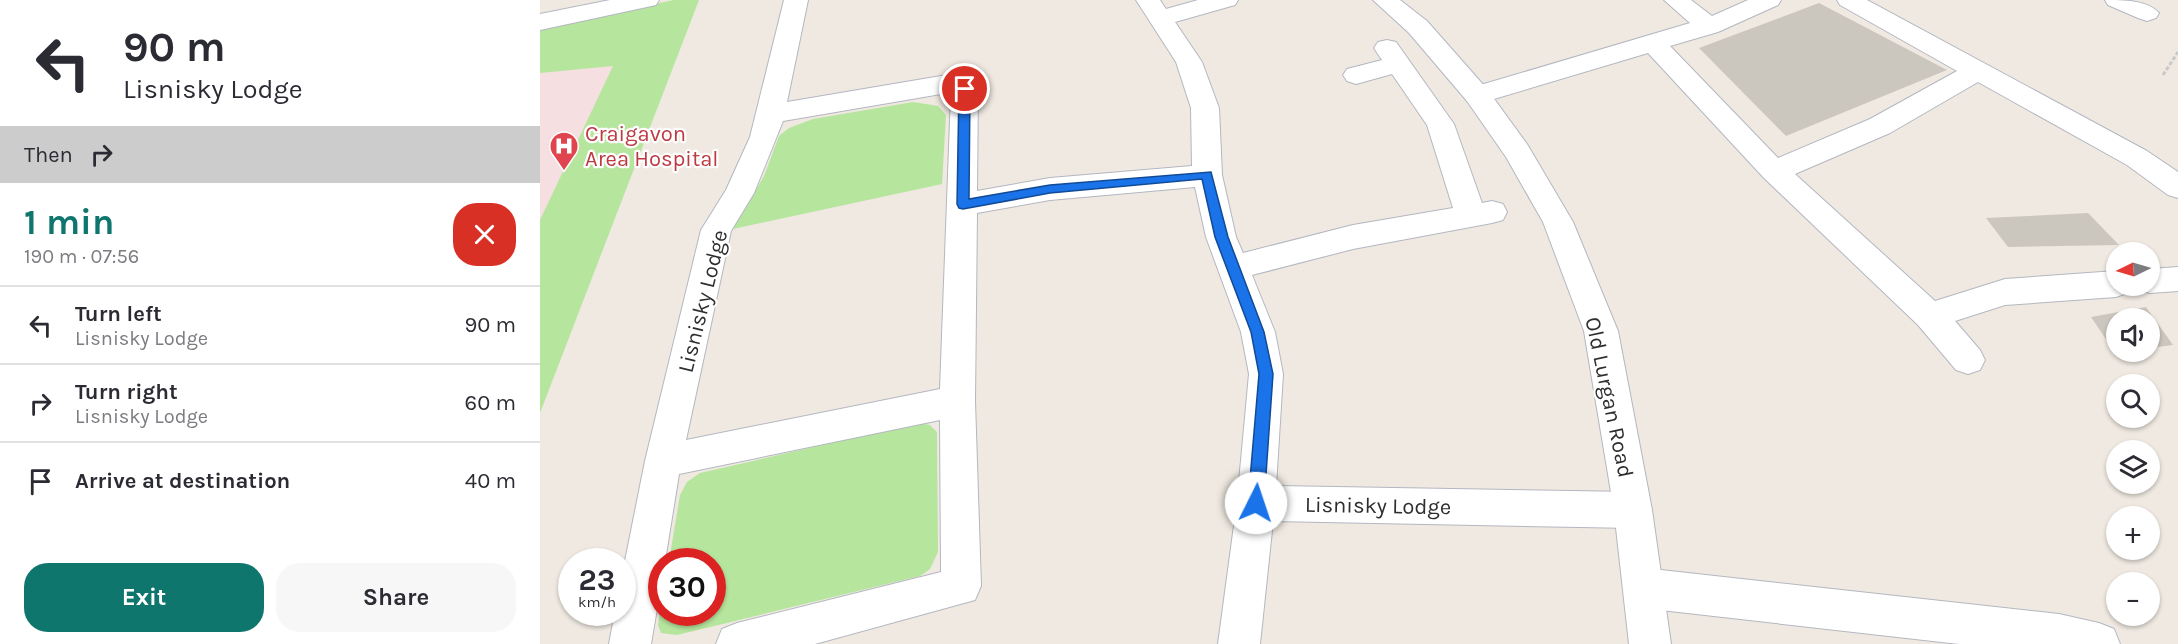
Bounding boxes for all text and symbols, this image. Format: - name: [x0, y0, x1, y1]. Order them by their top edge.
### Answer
- text: 90 m: [123, 22, 226, 72]
- icon: left: [24, 24, 102, 102]
- pin: [939, 63, 990, 114]
- icon: arrive: [948, 72, 981, 105]
- text: Lisnisky Lodge: [123, 73, 303, 105]
- place label: Craigavon Area Hospital: [585, 121, 718, 172]
- hospital icon: Craigavon Area Hospital: [548, 130, 580, 172]
- icon: right: [85, 138, 118, 171]
- text: Then: [24, 142, 73, 168]
- text: 1 min: [24, 201, 114, 243]
- button: close: [453, 203, 516, 266]
- street label: Lisnisky Lodge: [673, 227, 733, 375]
- north arrow: [2106, 242, 2160, 296]
- map controls: [2106, 242, 2160, 626]
- text: 190 m · 07:56: [24, 245, 139, 268]
- text: Turn left: [75, 301, 162, 327]
- button: sound: [2106, 308, 2160, 362]
- icon: left: [24, 309, 57, 342]
- text: 90 m: [464, 312, 516, 338]
- street label: Old Lurgan Road: [1579, 315, 1639, 480]
- text: Lisnisky Lodge: [75, 327, 208, 350]
- button: search: [2106, 374, 2160, 428]
- text: Turn right: [75, 379, 178, 405]
- icon: right: [24, 387, 57, 420]
- text: 60 m: [465, 390, 516, 416]
- text: Lisnisky Lodge: [75, 405, 208, 428]
- button: layers: [2106, 440, 2160, 494]
- icon: arrive: [24, 465, 57, 498]
- text: Arrive at destination: [75, 468, 290, 494]
- text: 40 m: [465, 468, 516, 494]
- position arrow: [1224, 471, 1288, 535]
- street label: Lisnisky Lodge: [1305, 492, 1451, 520]
- button: +: [2106, 506, 2160, 560]
- speed limit sign: 30: [648, 548, 726, 626]
- text: 23: [579, 562, 615, 598]
- button: Exit: [24, 563, 264, 632]
- button: Share: [276, 563, 516, 632]
- button: −: [2106, 572, 2160, 626]
- text: km/h: [578, 593, 616, 611]

